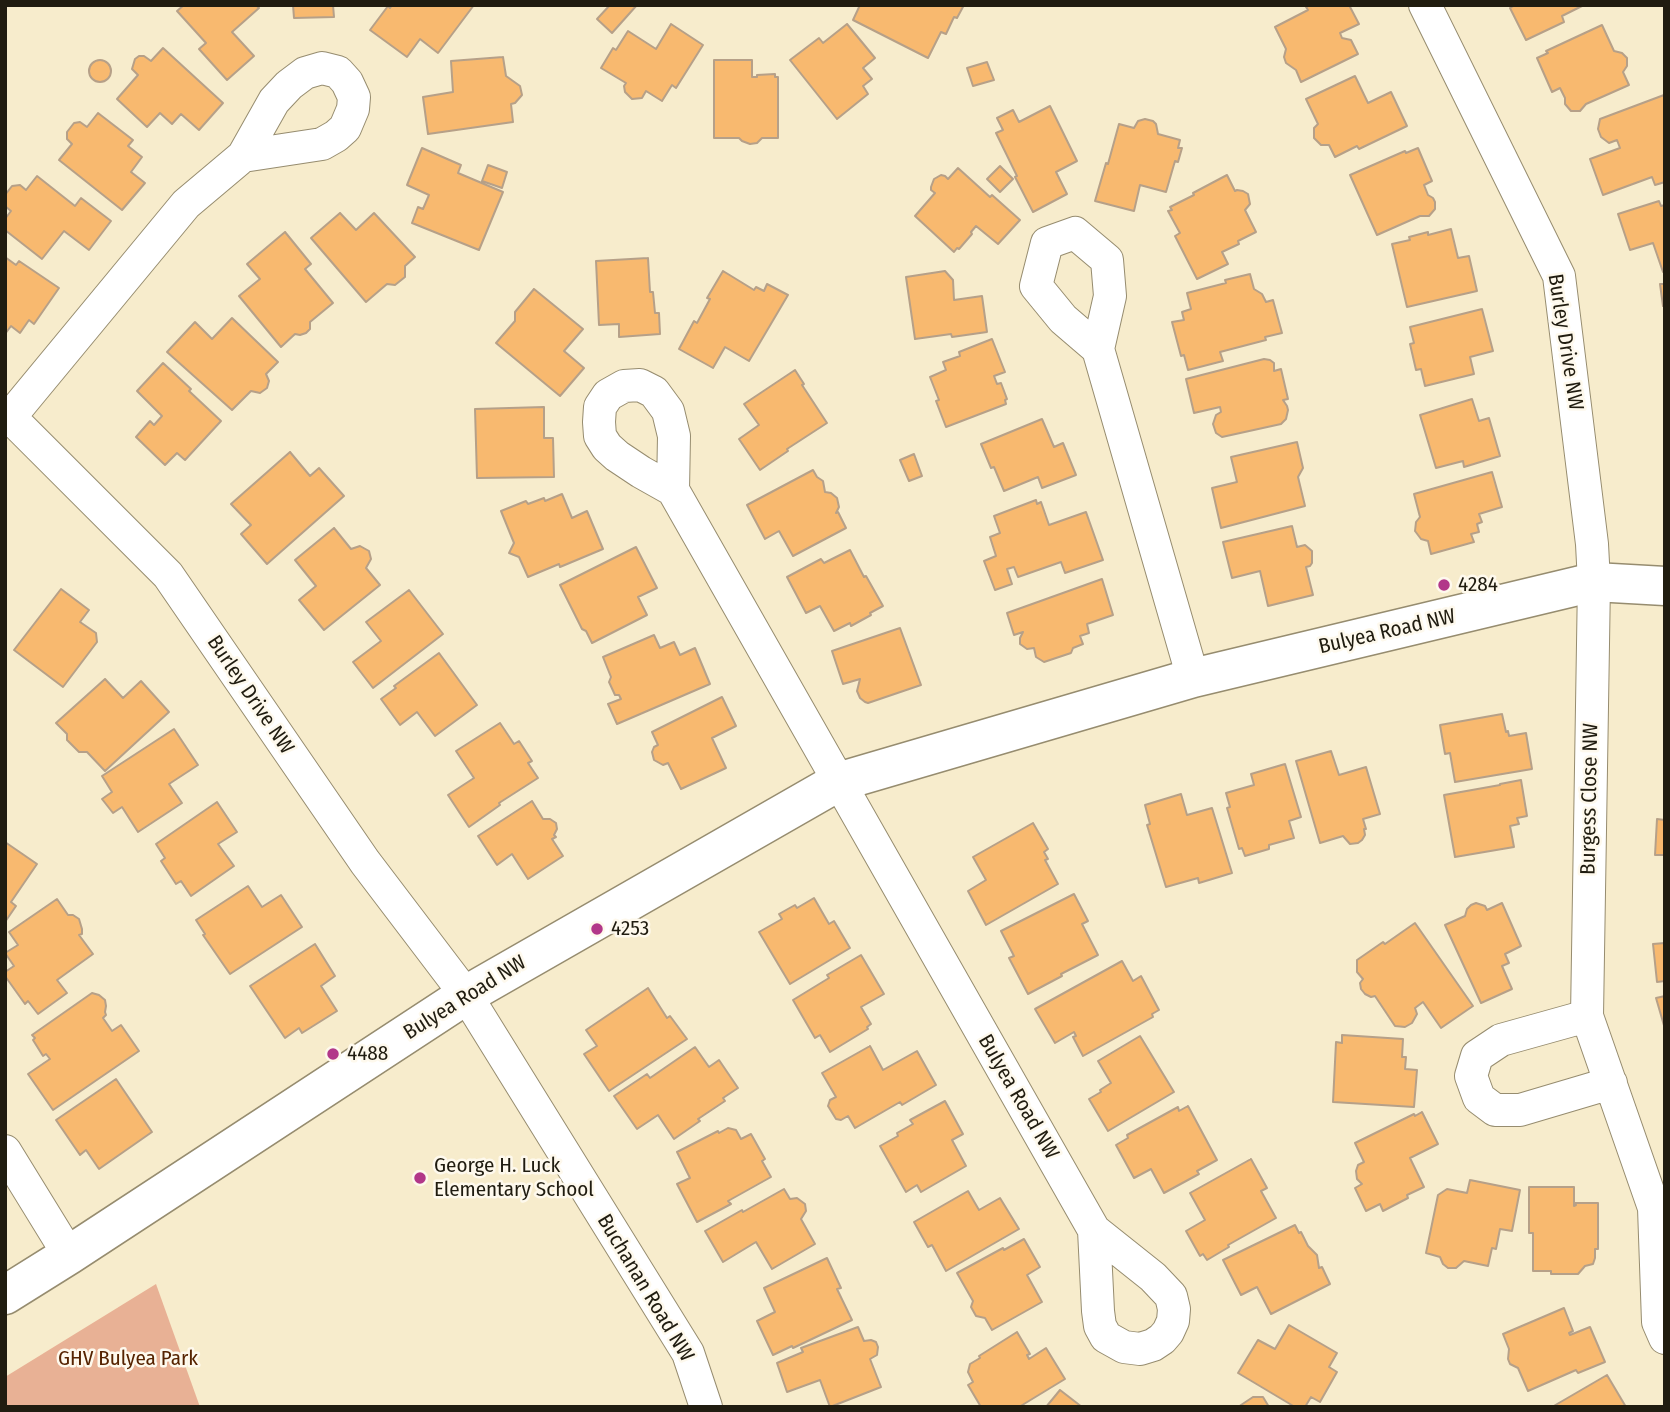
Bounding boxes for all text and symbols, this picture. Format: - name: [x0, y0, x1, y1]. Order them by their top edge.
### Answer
- street label: Burley Drive NW: [1542, 272, 1588, 412]
- place label: 4284: [1458, 572, 1498, 598]
- marker: 4284: [1436, 577, 1452, 593]
- street label: Bulyea Road NW: [1316, 604, 1458, 660]
- street label: Burley Drive NW: [201, 631, 299, 759]
- street label: Burgess Close NW: [1576, 723, 1604, 875]
- place label: 4253: [611, 916, 649, 942]
- marker: 4253: [589, 921, 605, 937]
- street label: Bulyea Road NW: [399, 950, 531, 1046]
- street label: Bulyea Road NW: [972, 1030, 1064, 1164]
- place label: 4488: [347, 1041, 388, 1067]
- marker: 4488: [325, 1046, 341, 1062]
- place label: George H. Luck Elementary School: [434, 1153, 594, 1203]
- marker: George H. Luck Elementary School: [412, 1170, 428, 1186]
- street label: Buchanan Road NW: [591, 1210, 699, 1366]
- park label: GHV Bulyea Park: [58, 1346, 198, 1372]

